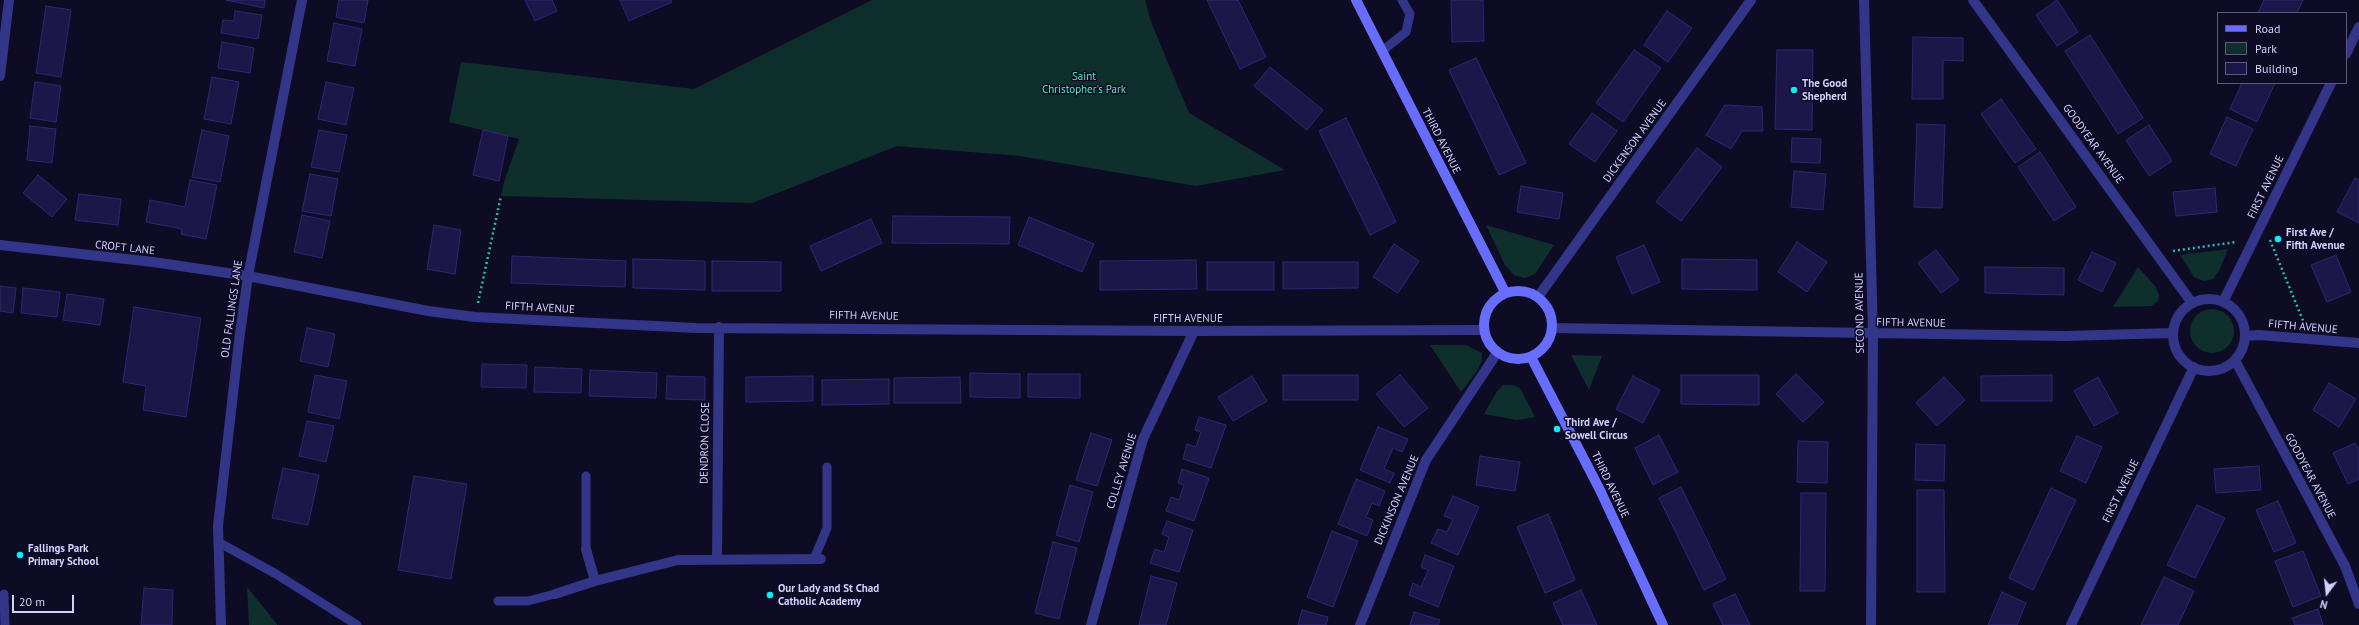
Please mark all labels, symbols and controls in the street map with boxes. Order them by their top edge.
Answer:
legend [2217,12,2347,84]
text: Road [2255,21,2280,36]
text: Park [2255,41,2277,56]
text: Building [2255,61,2298,76]
park label: Saint Christopher's Park [1042,70,1126,96]
place label: The Good Shepherd [1802,77,1847,103]
marker: The Good Shepherd [1789,85,1799,95]
street label: DICKENSON AVENUE [1601,97,1669,185]
street label: GOODYEAR AVENUE [2060,102,2126,186]
street label: THIRD AVENUE [1419,106,1463,176]
street label: FIRST AVENUE [2245,153,2287,221]
place label: First Ave / Fifth Avenue [2286,226,2345,252]
marker: First Ave / Fifth Avenue [2273,234,2283,244]
street label: CROFT LANE [94,238,156,258]
street label: OLD FALLINGS LANE [219,259,245,359]
street label: SECOND AVENUE [1853,272,1867,354]
street label: FIFTH AVENUE [505,300,575,316]
street label: FIFTH AVENUE [829,309,899,323]
street label: FIFTH AVENUE [1153,312,1223,326]
street label: FIFTH AVENUE [1876,316,1946,330]
street label: FIFTH AVENUE [2268,317,2338,337]
street label: DENDRON CLOSE [698,402,712,484]
place label: Third Ave / Sowell Circus [1565,416,1628,442]
marker: Third Ave / Sowell Circus [1552,424,1562,434]
street label: GOODYEAR AVENUE [2282,431,2338,521]
street label: COLLEY AVENUE [1104,432,1140,510]
street label: THIRD AVENUE [1588,450,1632,520]
street label: DICKINSON AVENUE [1372,453,1422,547]
street label: FIRST AVENUE [2100,457,2142,525]
place label: Fallings Park Primary School [28,542,99,568]
marker: Fallings Park Primary School [15,550,25,560]
north arrow [2307,573,2347,613]
place label: Our Lady and St Chad Catholic Academy [778,582,879,608]
scale bar [14,587,76,613]
marker: Our Lady and St Chad Catholic Academy [765,590,775,600]
text: 20 m [19,594,45,609]
text: N [2319,597,2329,612]

